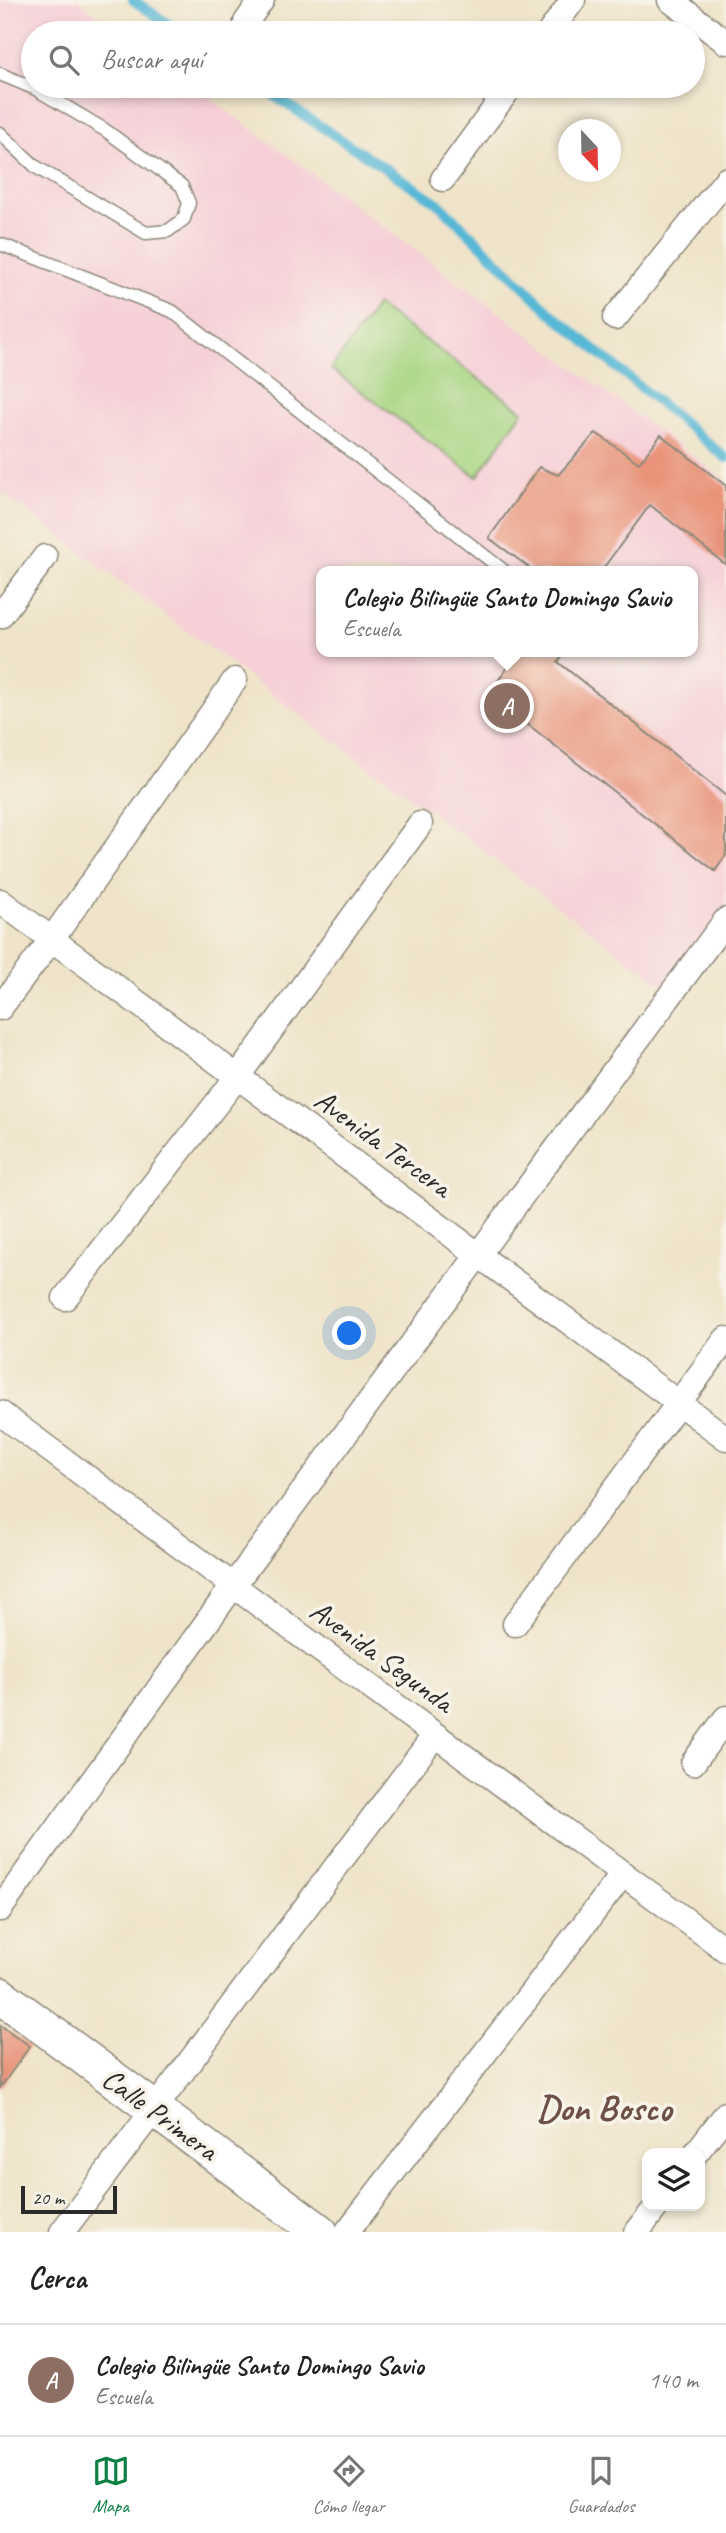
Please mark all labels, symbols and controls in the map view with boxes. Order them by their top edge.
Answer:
search box [21,21,705,98]
icon: search [45,41,83,79]
text: Buscar aquí [101,43,203,76]
north arrow [558,119,621,182]
popup [316,566,698,657]
text: Colegio Bilingüe Santo Domingo Savio [343,581,671,614]
text: Escuela [343,614,400,643]
pin: A [484,680,530,732]
street label: Avenida Tercera [307,1081,461,1207]
your location [332,1316,366,1350]
street label: Avenida Segunda [303,1591,463,1722]
street label: Calle Primera [95,2059,227,2170]
district label: Don Bosco [537,2084,674,2131]
map controls [642,2148,705,2211]
button: layers [642,2148,705,2211]
scale bar [21,2183,117,2215]
text: 20 m [32,2186,64,2210]
text: Cerca [28,2259,86,2297]
text: Colegio Bilingüe Santo Domingo Savio [95,2349,424,2382]
text: A [45,2366,57,2395]
text: 140 m [649,2366,698,2395]
text: Escuela [95,2382,152,2411]
tab: Mapa [92,2452,130,2518]
tab: Cómo llegar [313,2452,385,2518]
tab: Guardados [568,2452,634,2518]

